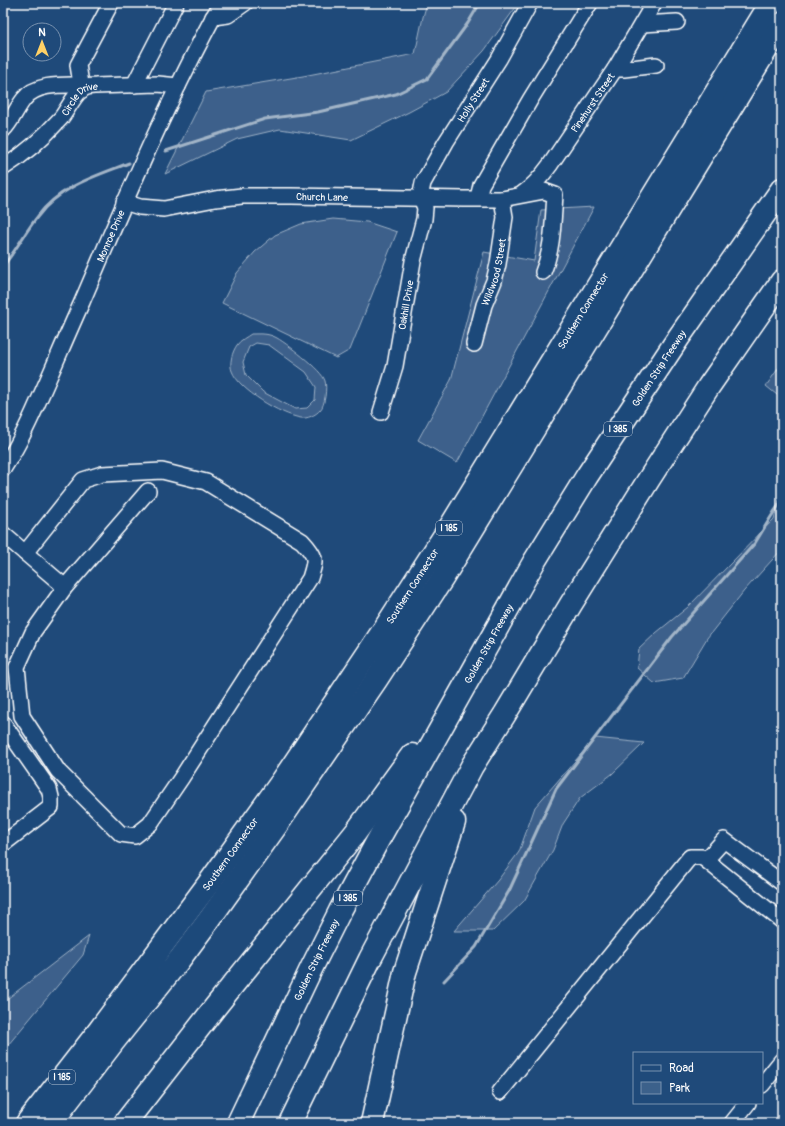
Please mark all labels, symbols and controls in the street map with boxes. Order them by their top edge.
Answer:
north arrow [22,22,62,62]
text: N [38,26,46,39]
street label: Pinehurst Street [569,70,618,135]
street label: Holly Street [455,75,493,125]
street label: Circle Drive [59,81,98,118]
street label: Church Lane [296,191,348,204]
street label: Monroe Drive [95,208,128,264]
street label: Wildwood Street [479,237,509,308]
street label: Southern Connector [556,270,612,351]
street label: Oakhill Drive [396,279,417,331]
street label: Golden Strip Freeway [630,328,689,409]
road number: I 385 [604,422,632,436]
road number: I 185 [436,521,462,535]
street label: Southern Connector [384,546,442,626]
street label: Golden Strip Freeway [462,602,516,686]
street label: Southern Connector [200,815,261,893]
road number: I 385 [334,891,362,905]
street label: Golden Strip Freeway [292,917,342,1003]
legend [633,1052,763,1104]
text: Road [669,1061,694,1076]
road number: I 185 [49,1070,75,1084]
text: Park [669,1081,690,1096]

